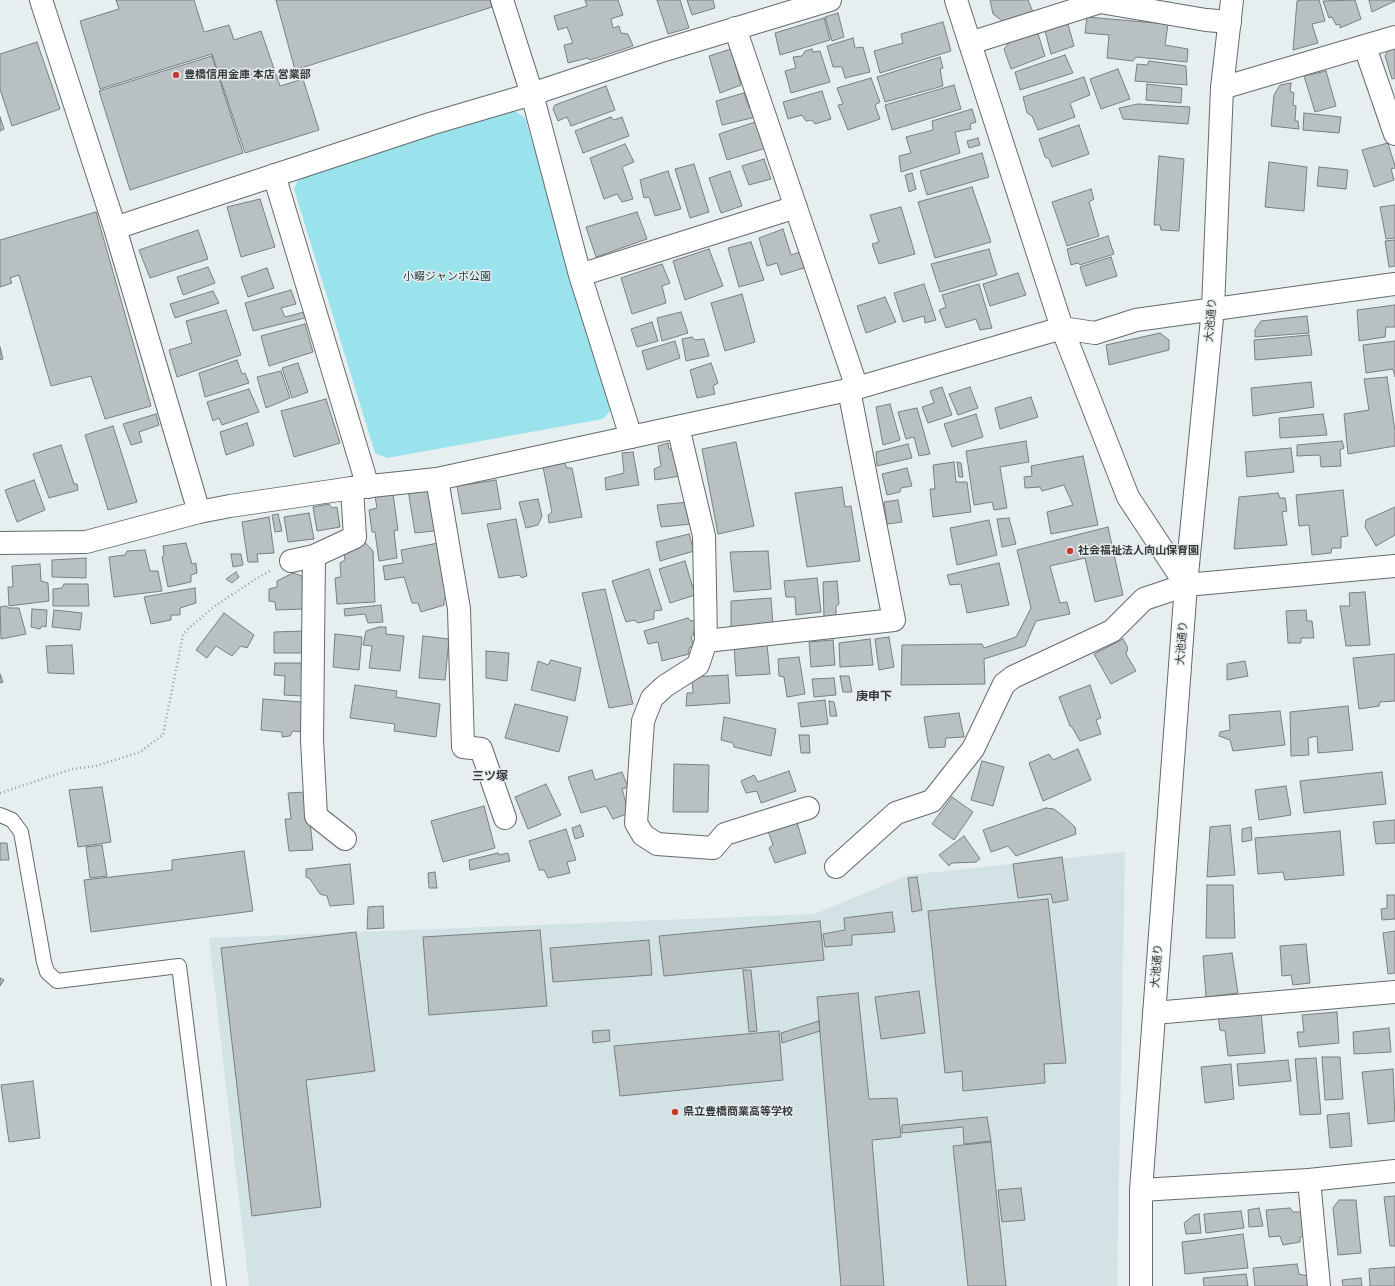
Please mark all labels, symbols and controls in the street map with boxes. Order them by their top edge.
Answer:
place label: 豊橋信用金庫 本店 営業部 [184,68,311,82]
marker: 豊橋信用金庫 本店 営業部 [171,70,181,80]
park label: 小畷ジャンボ公園 [403,270,491,284]
street label: 大池通り [1203,298,1219,342]
place label: 社会福祉法人向山保育園 [1078,544,1199,558]
marker: 社会福祉法人向山保育園 [1065,546,1075,556]
street label: 大池通り [1174,621,1190,665]
district label: 庚申下 [856,690,892,704]
district label: 三ツ塚 [472,770,508,784]
street label: 大池通り [1149,944,1165,988]
place label: 県立豊橋商業高等学校 [683,1105,793,1119]
marker: 県立豊橋商業高等学校 [670,1107,680,1117]

